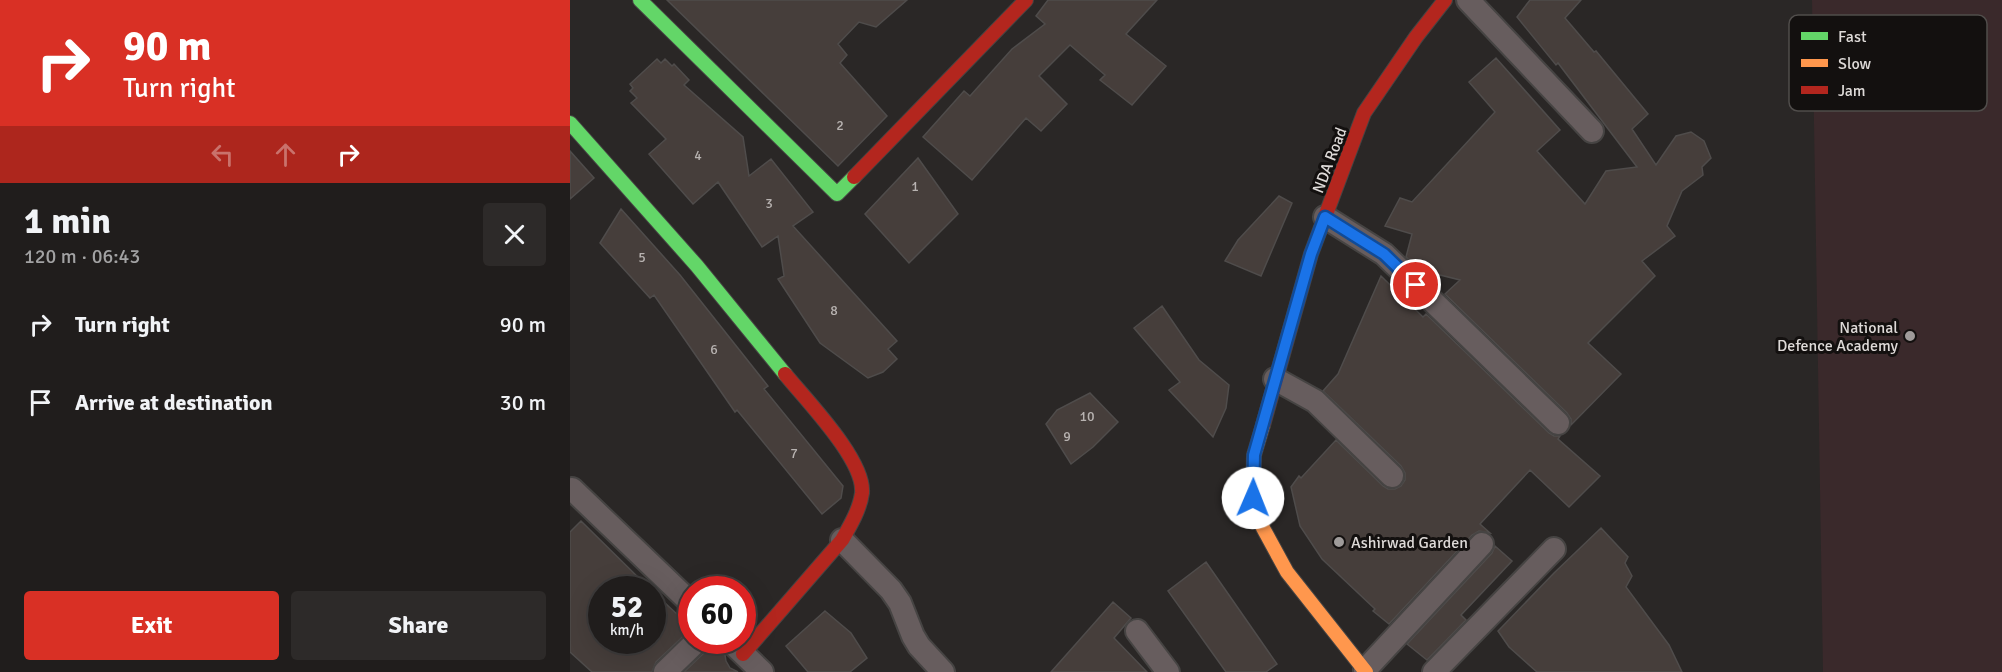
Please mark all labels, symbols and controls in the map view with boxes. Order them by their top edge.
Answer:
legend [1789,15,1987,111]
text: 90 m [123,21,212,72]
icon: right [24,24,102,102]
text: Fast [1838,27,1867,47]
text: Slow [1838,54,1872,74]
text: Turn right [123,72,236,105]
text: Jam [1838,81,1866,101]
house number: 2 [836,117,844,134]
street label: NDA Road [1308,125,1352,196]
icon: left [206,138,239,171]
icon: ahead [269,138,302,171]
icon: right [332,138,365,171]
house number: 4 [694,147,702,164]
house number: 1 [911,178,919,195]
house number: 3 [765,195,773,212]
text: 1 min [24,199,111,244]
button: close [483,203,546,266]
text: 120 m · 06:43 [24,244,140,269]
house number: 5 [638,249,646,266]
pin [1390,259,1441,310]
icon: arrive [1399,268,1432,301]
house number: 8 [830,302,838,319]
icon: right [24,308,57,341]
text: Turn right [75,311,170,338]
text: 90 m [500,311,546,338]
place label: National Defence Academy [1777,318,1899,356]
marker: National Defence Academy [1903,329,1917,343]
house number: 6 [710,341,718,358]
icon: arrive [24,386,57,419]
text: Arrive at destination [75,389,272,416]
text: 30 m [500,389,546,416]
house number: 10 [1079,408,1095,425]
house number: 9 [1063,428,1071,445]
house number: 7 [790,445,798,462]
position arrow [1221,466,1285,530]
place label: Ashirwad Garden [1351,533,1468,553]
marker: Ashirwad Garden [1332,535,1346,549]
speed limit sign: 60 [678,576,756,654]
text: 52 [611,589,643,626]
button: Exit [24,591,279,660]
button: Share [291,591,546,660]
text: km/h [610,621,644,639]

